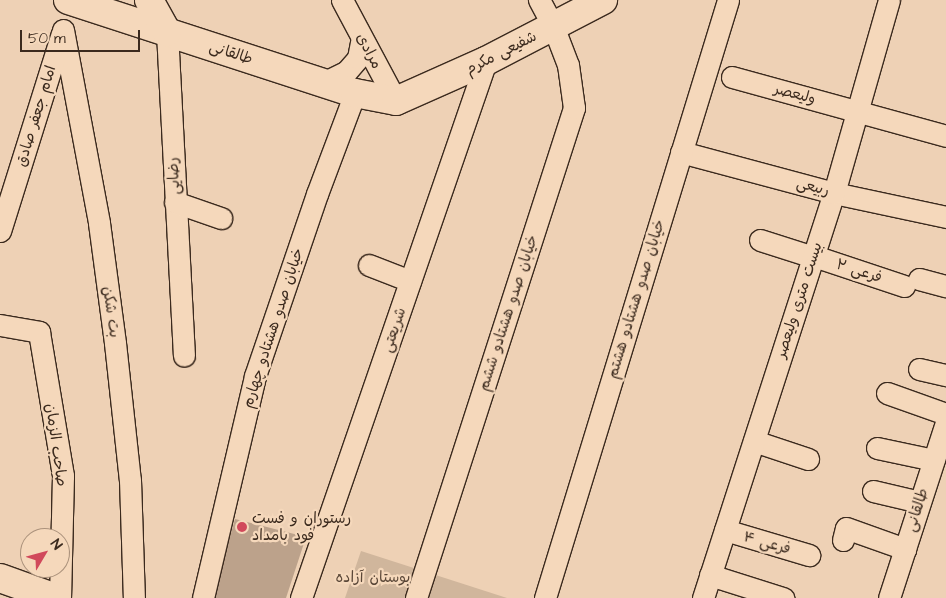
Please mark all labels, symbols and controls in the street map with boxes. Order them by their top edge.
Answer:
scale bar [22,20,142,52]
street label: شفیعی مکرم [462,27,540,79]
text: 50 m [28,28,66,49]
street label: مرادی [352,30,386,72]
street label: طالقانی [207,38,255,68]
street label: امام جعفر صادق [12,63,60,169]
street label: ولیعصر [772,80,818,108]
street label: رضایی [164,157,184,195]
street label: ربیعی [795,174,831,200]
street label: خیابان صدو هشتادو هشتم [603,217,669,381]
street label: خیابان صدو هشتادو ششم [474,233,542,393]
street label: بیست متری ولیعصر [772,240,826,360]
street label: خیابان صدو هشتادو چهارم [239,246,307,410]
street label: فرعی ۲ [834,255,884,287]
street label: بت شکن [98,285,124,339]
street label: شریعتی [378,305,410,355]
street label: صاحب الزمان [41,402,71,488]
street label: طالقانی [902,486,932,534]
place label: رستوران و فست فود بامداد [252,509,351,544]
marker: رستوران و فست فود بامداد [236,521,248,533]
north arrow [20,528,70,578]
street label: فرعی ۴ [741,528,793,558]
text: N [46,535,67,554]
park label: بوستان آزاده [336,569,410,587]

